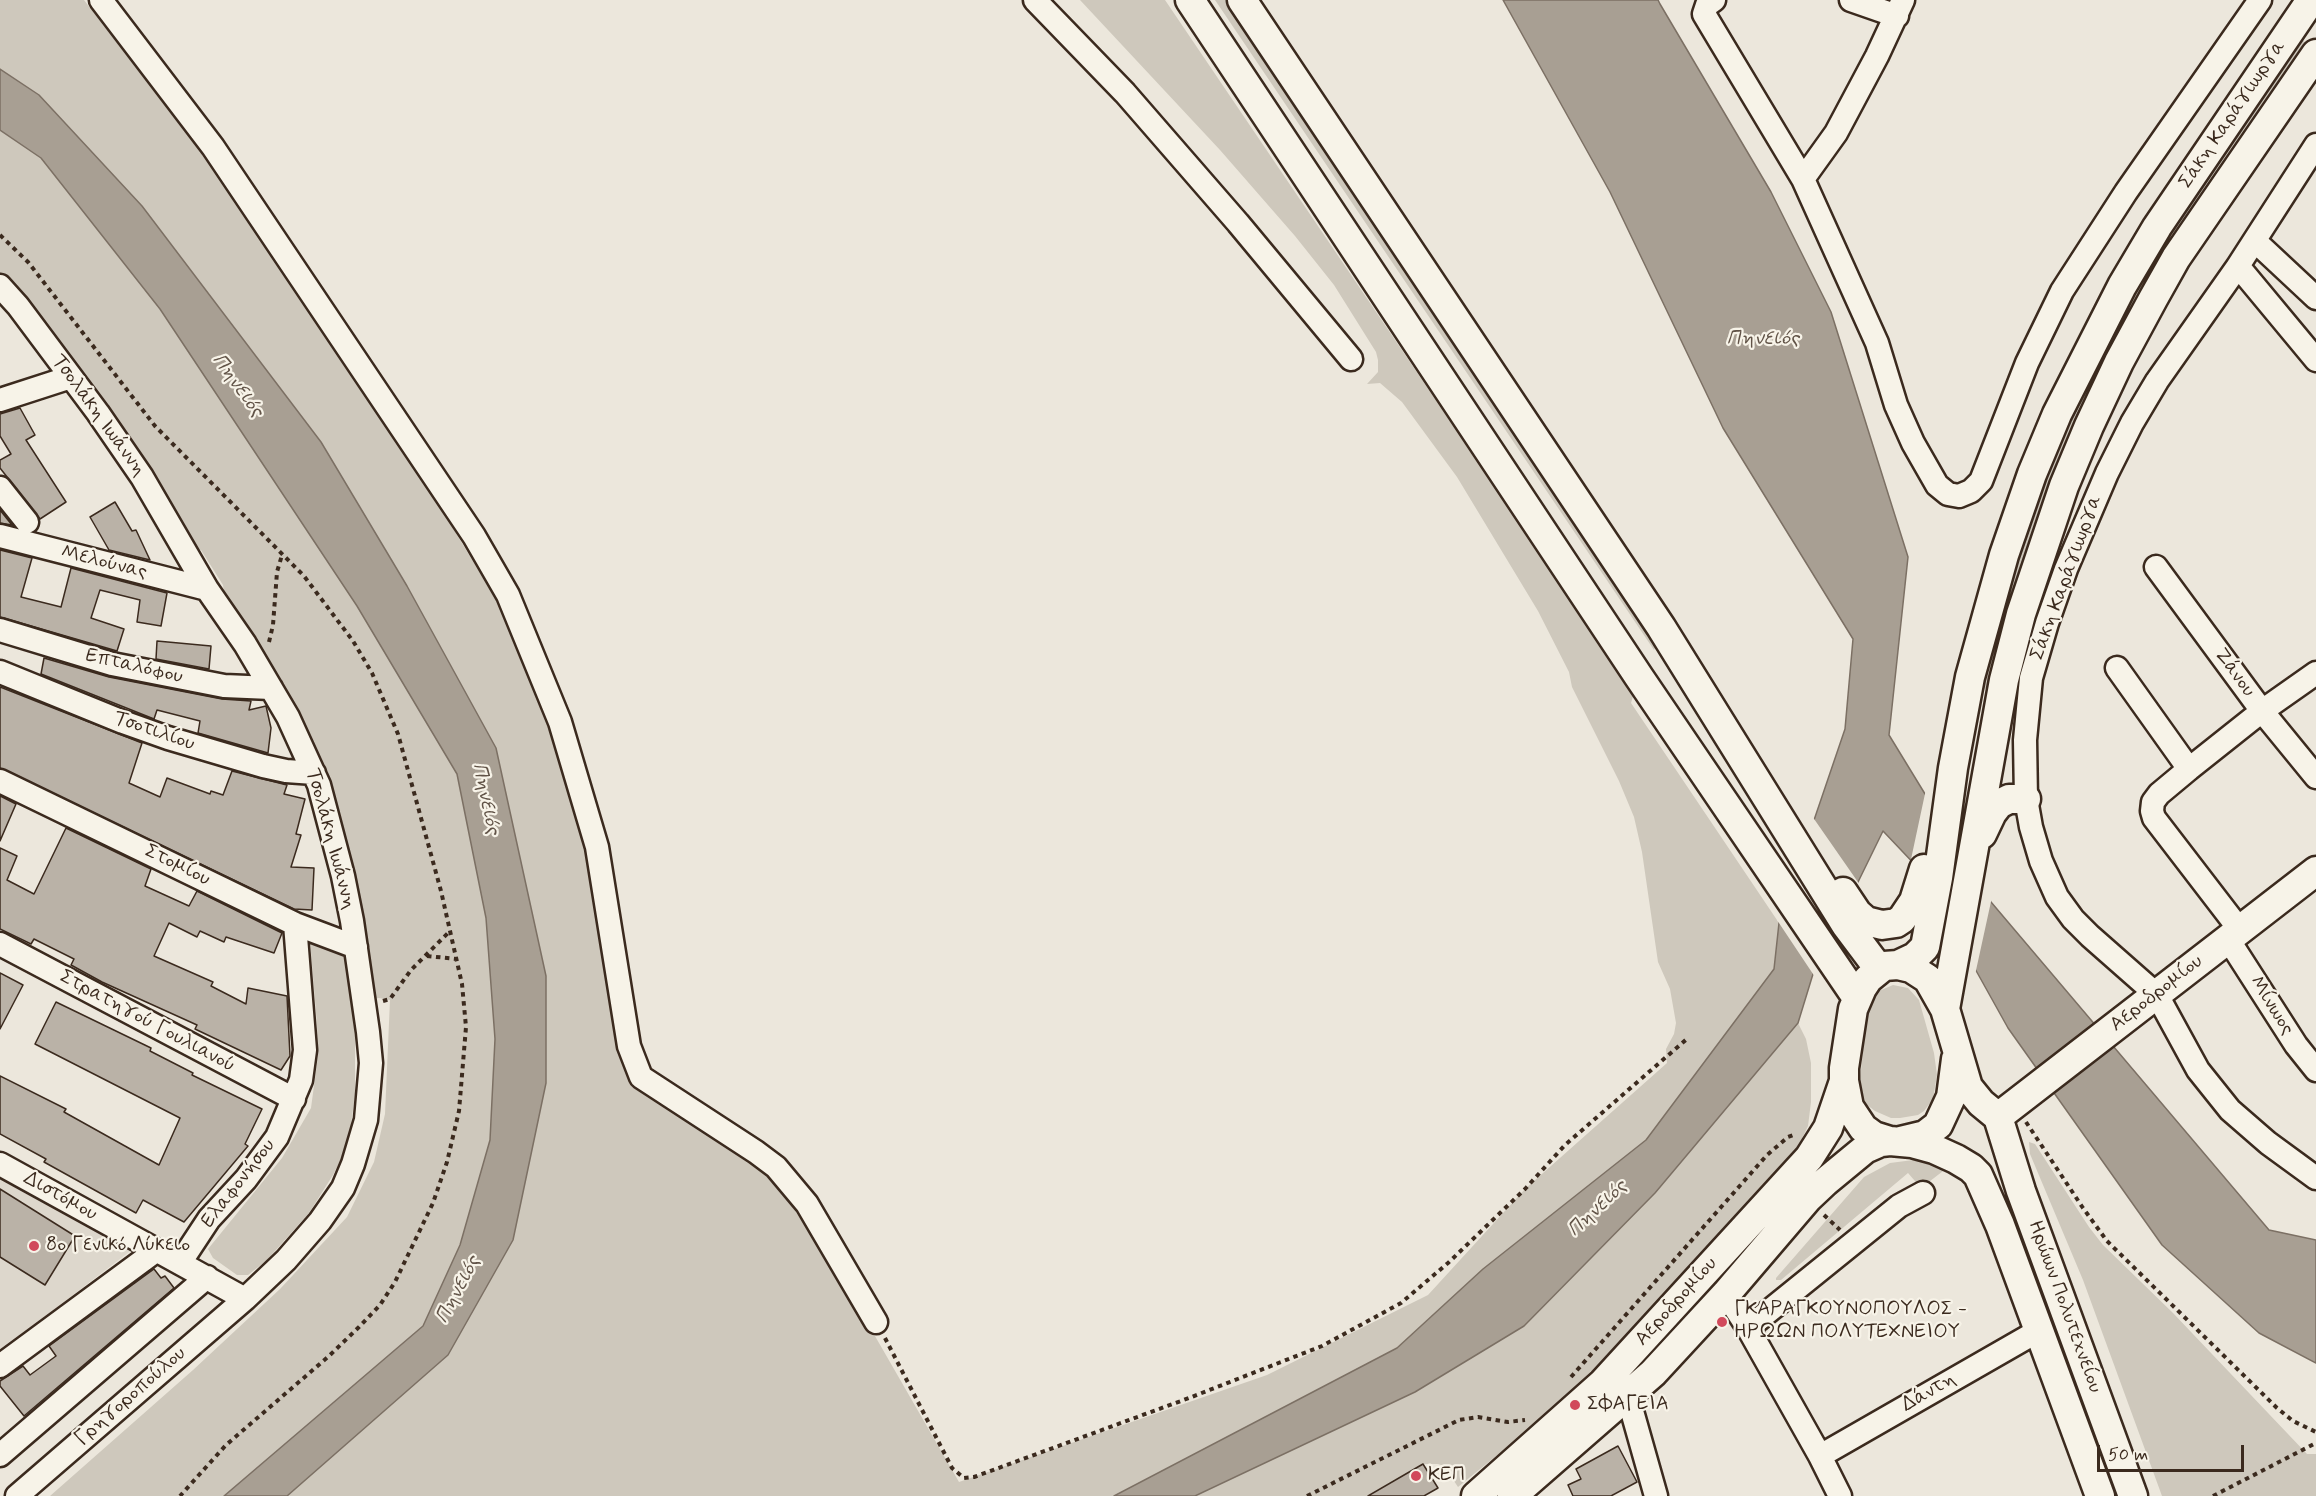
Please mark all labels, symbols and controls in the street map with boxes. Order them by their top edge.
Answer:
street label: Σάκη Καράγιωργα [2174,36,2292,194]
water label: Πηνειός [1727,327,1799,353]
water label: Πηνειός [205,349,269,423]
street label: Τσολάκη Ιωάννη [46,350,150,482]
street label: Σάκη Καράγιωργα [2026,492,2108,664]
street label: Μελούνας [58,541,150,585]
street label: Επταλόφου [83,644,185,690]
street label: Ζάνου [2208,644,2260,702]
street label: Τσοτιλίου [110,707,198,757]
water label: Πηνειός [465,761,505,837]
street label: Τσολάκη Ιωάννη [300,766,360,912]
street label: Στομίου [140,840,214,892]
street label: Αεροδρομίου [2106,950,2208,1038]
street label: Στρατηγού Γουλιανού [55,965,239,1079]
street label: Μίνωος [2243,972,2299,1040]
street label: Ελαφονήσου [197,1135,281,1233]
street label: Διστόμου [19,1167,101,1227]
water label: Πηνειός [1563,1175,1633,1243]
street label: Ηρώων Πολυτεχνείου [2022,1218,2106,1396]
place label: 8ο Γενικό Λύκειο [46,1234,190,1258]
marker: 8ο Γενικό Λύκειο [27,1239,41,1253]
water label: Πηνειός [431,1252,487,1328]
street label: Αεροδρομίου [1631,1253,1723,1351]
place label: ΓΚΑΡΑΓΚΟΥΝΟΠΟΥΛΟΣ - ΗΡΩΩΝ ΠΟΛΥΤΕΧΝΕΙΟΥ [1734,1298,1967,1345]
marker: ΓΚΑΡΑΓΚΟΥΝΟΠΟΥΛΟΣ - ΗΡΩΩΝ ΠΟΛΥΤΕΧΝΕΙΟΥ [1715,1315,1729,1329]
street label: Γρηγοροπούλου [71,1342,191,1452]
street label: Δάντη [1898,1368,1960,1418]
place label: ΣΦΑΓΕΙΑ [1587,1393,1669,1417]
marker: ΣΦΑΓΕΙΑ [1568,1398,1582,1412]
scale bar [2100,1433,2247,1471]
text: 50 m [2108,1443,2148,1467]
place label: ΚΕΠ [1428,1464,1465,1488]
marker: ΚΕΠ [1409,1469,1423,1483]

